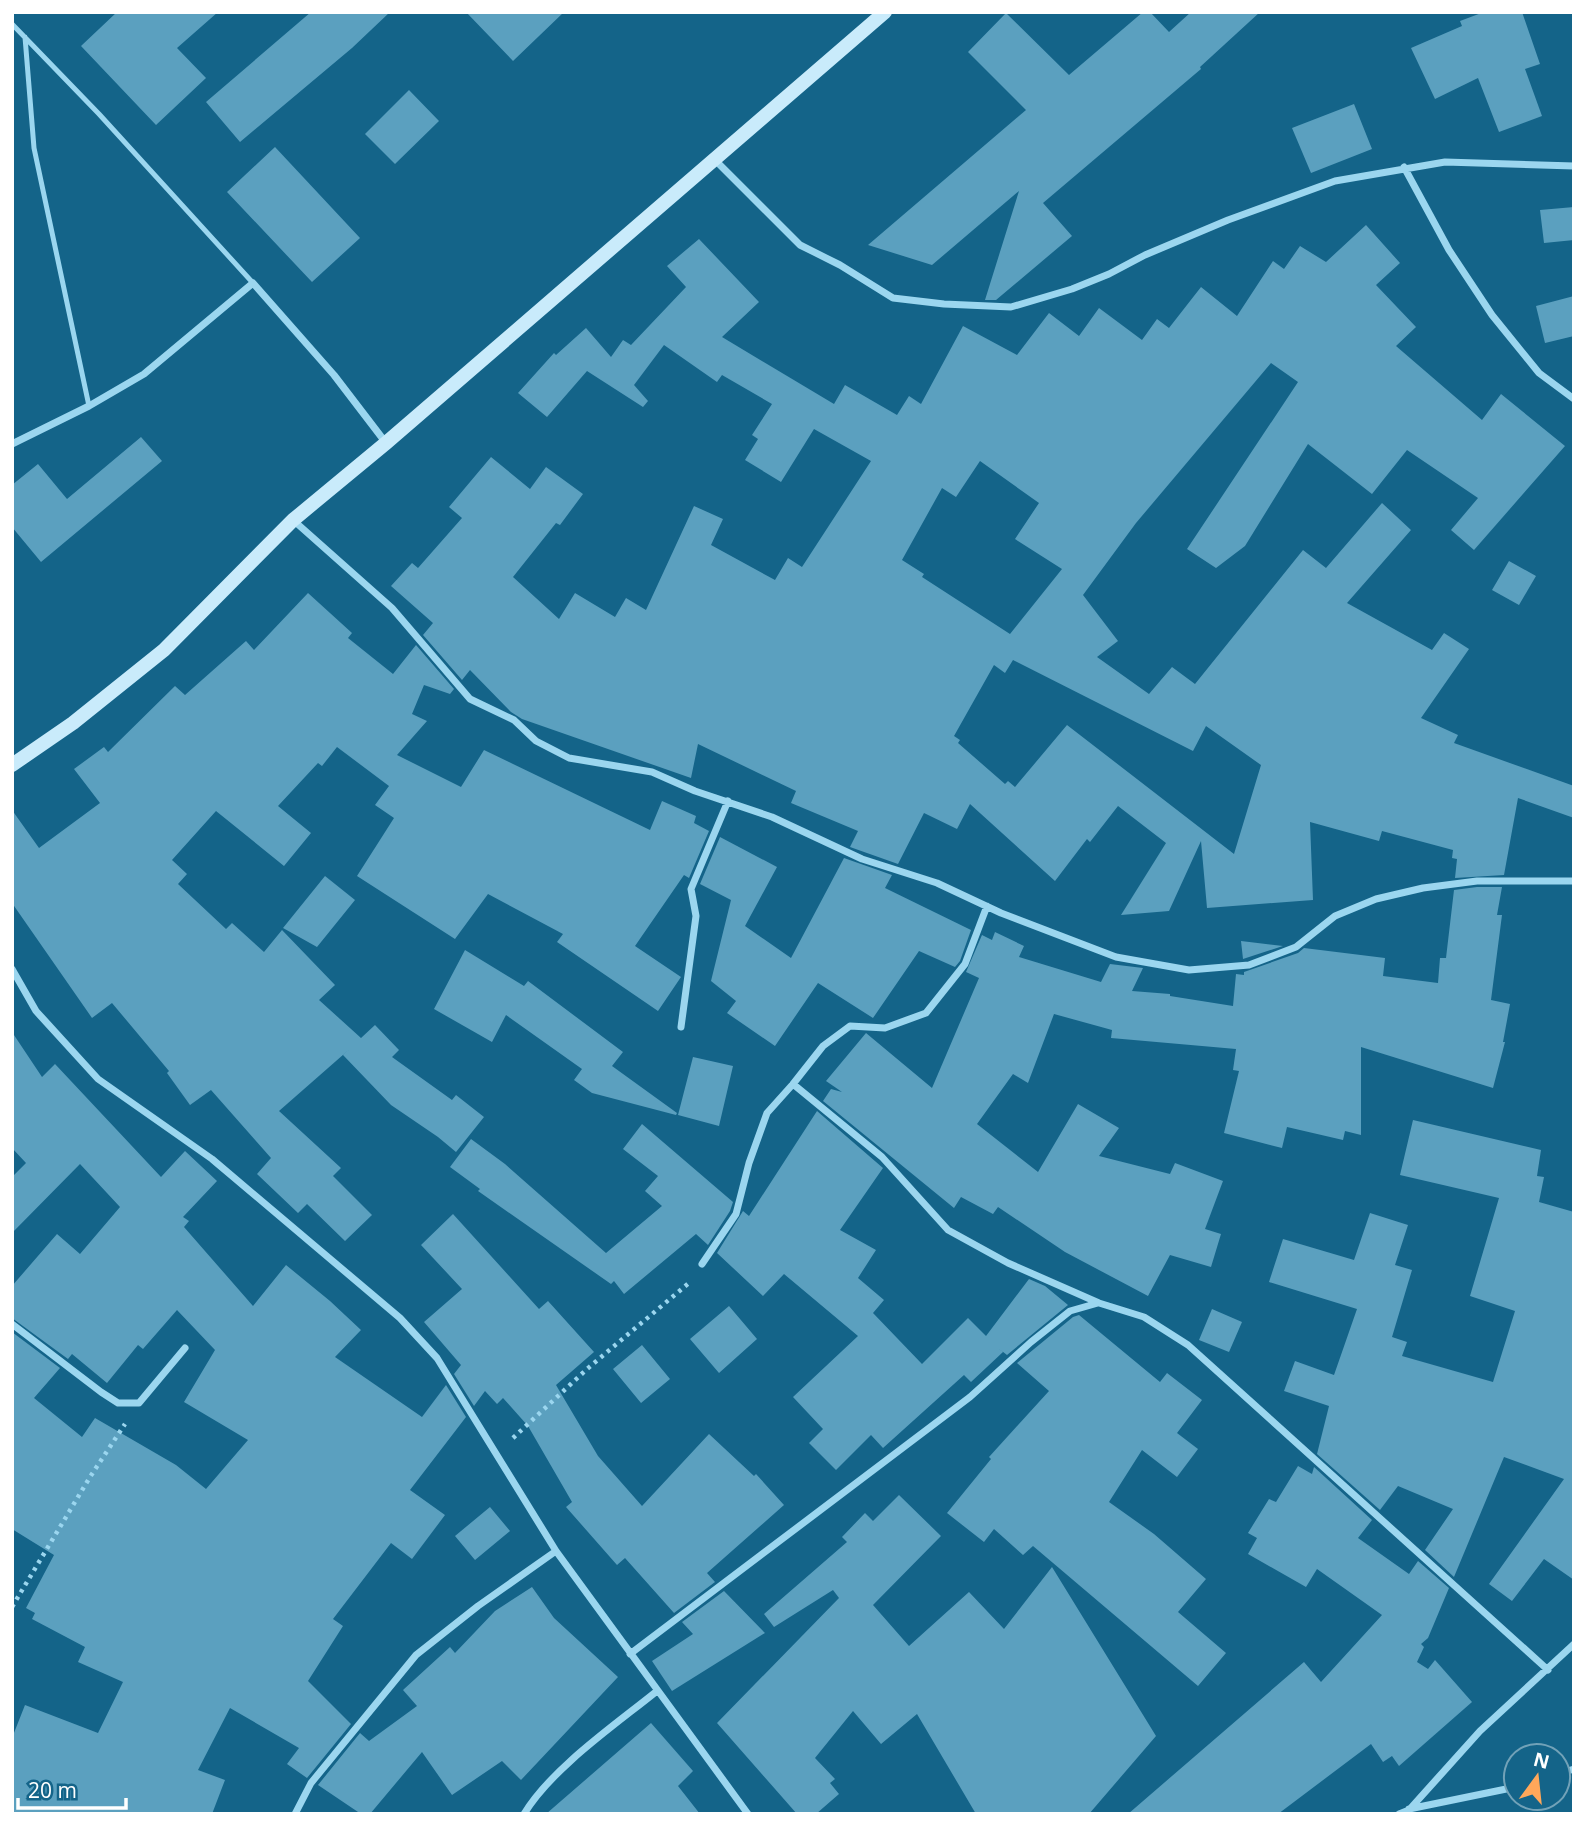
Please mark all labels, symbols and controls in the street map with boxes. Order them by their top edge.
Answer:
north arrow [1502,1742,1572,1812]
text: N [1531,1746,1552,1775]
scale bar [18,1766,126,1810]
text: 20 m [28,1776,77,1804]

